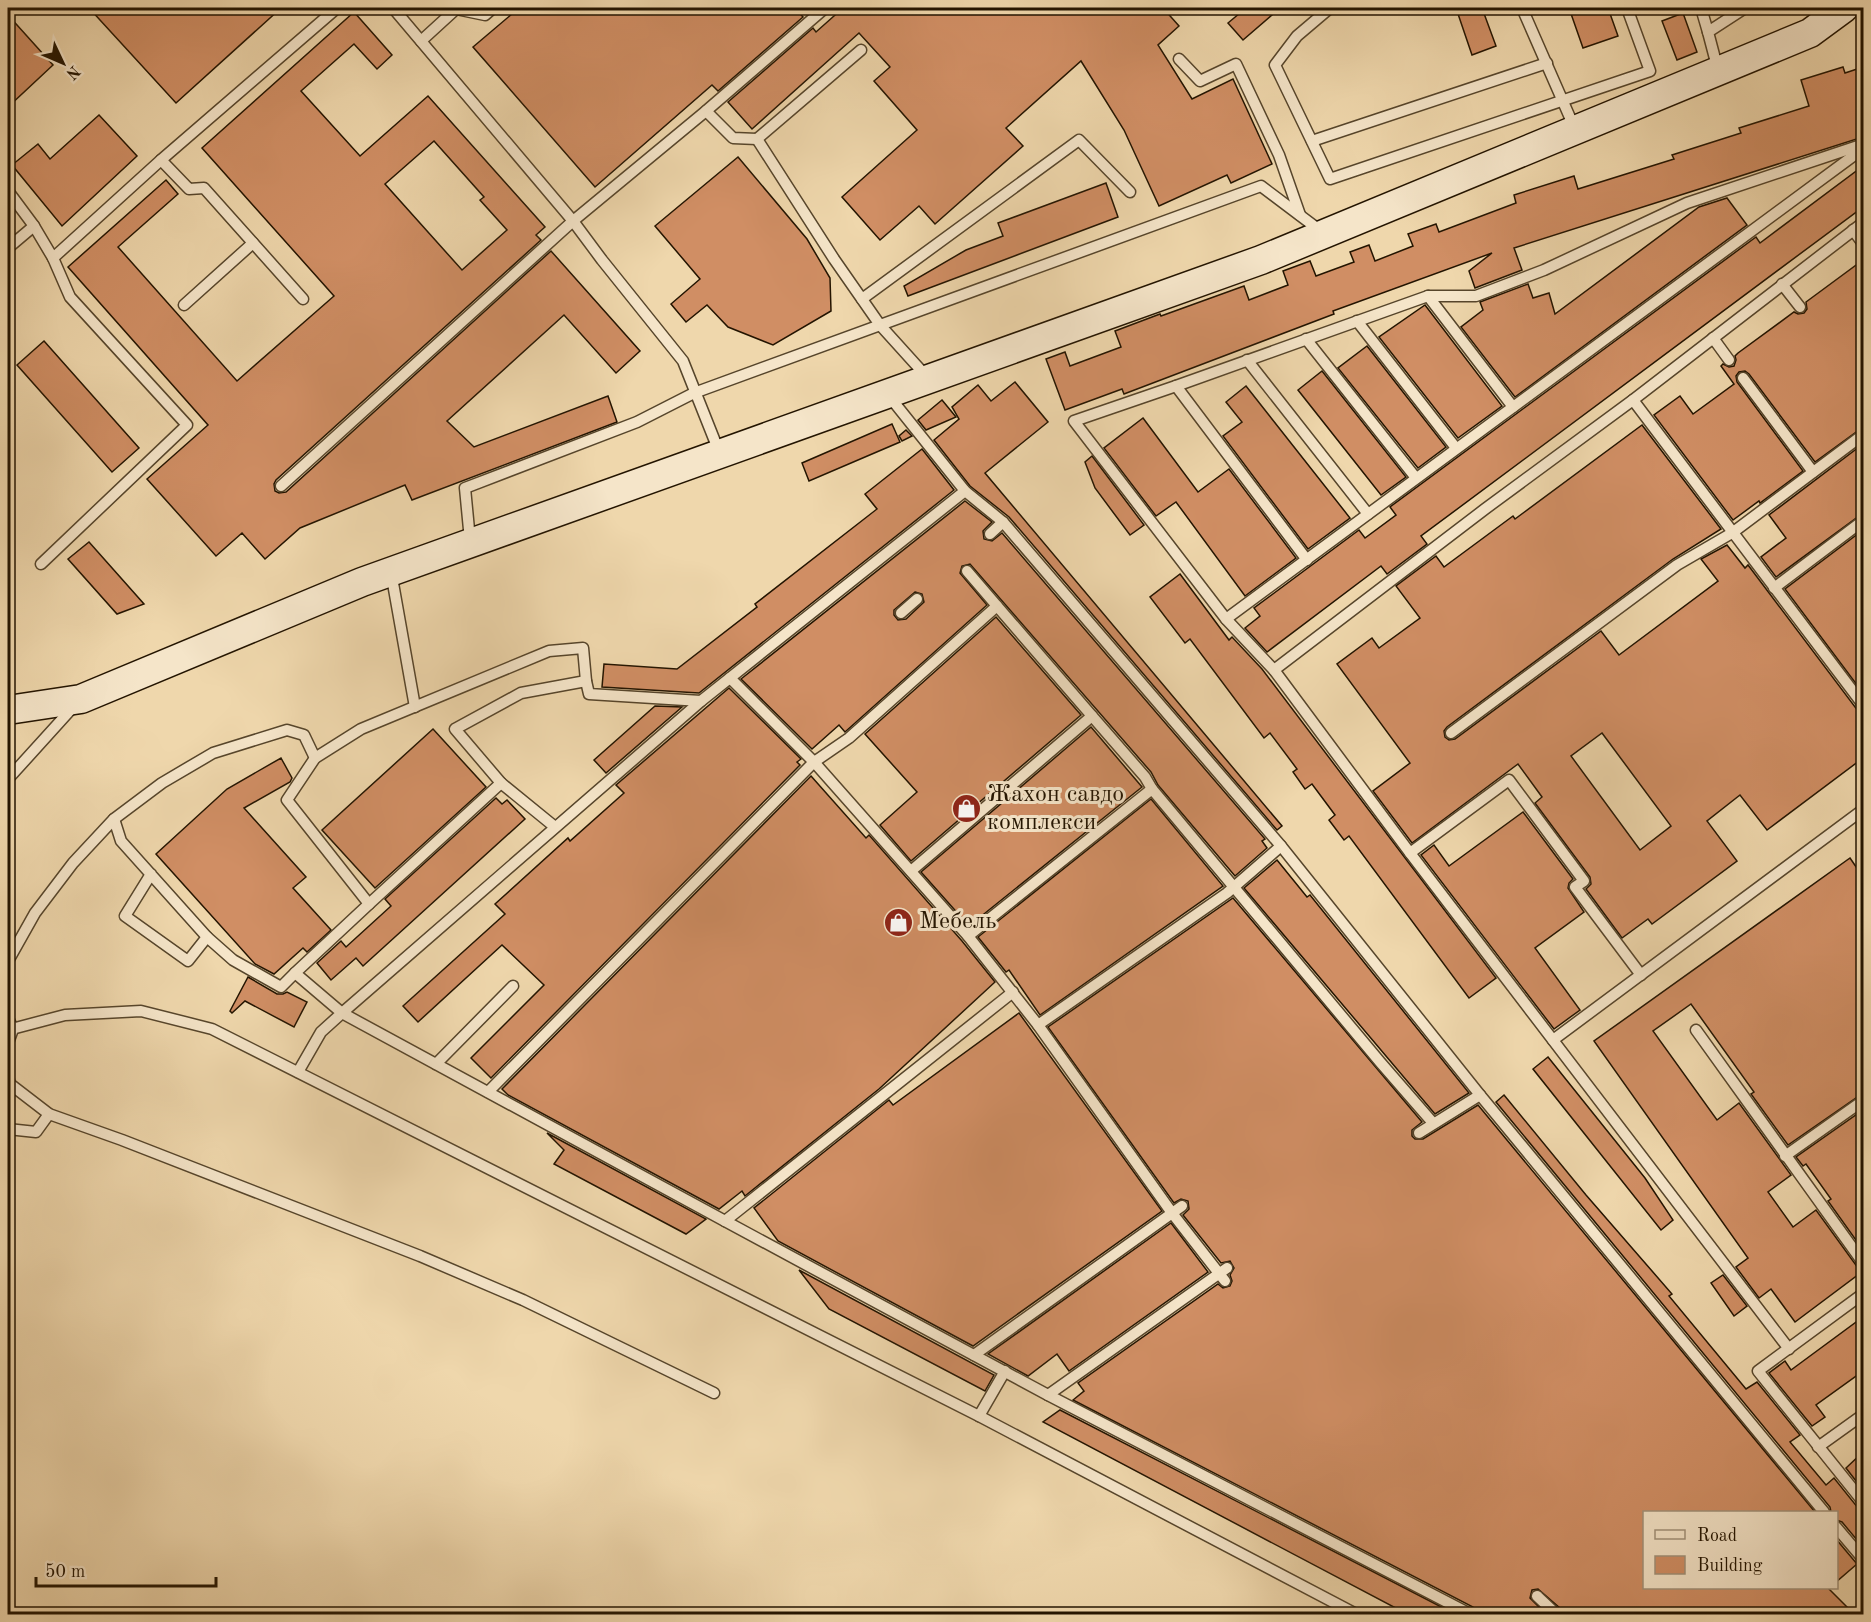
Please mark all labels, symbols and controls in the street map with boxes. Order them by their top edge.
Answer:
north arrow [33,33,93,93]
text: N [62,62,82,83]
place label: Жахон савдо комплекси [987,783,1124,835]
shop icon: Жахон савдо комплекси [950,793,982,825]
shop icon: Мебель [882,906,914,938]
place label: Мебель [919,910,996,934]
legend [1643,1511,1838,1589]
text: Road [1697,1527,1737,1545]
scale bar [36,1550,216,1588]
text: Building [1697,1557,1763,1575]
text: 50 m [45,1563,85,1581]

